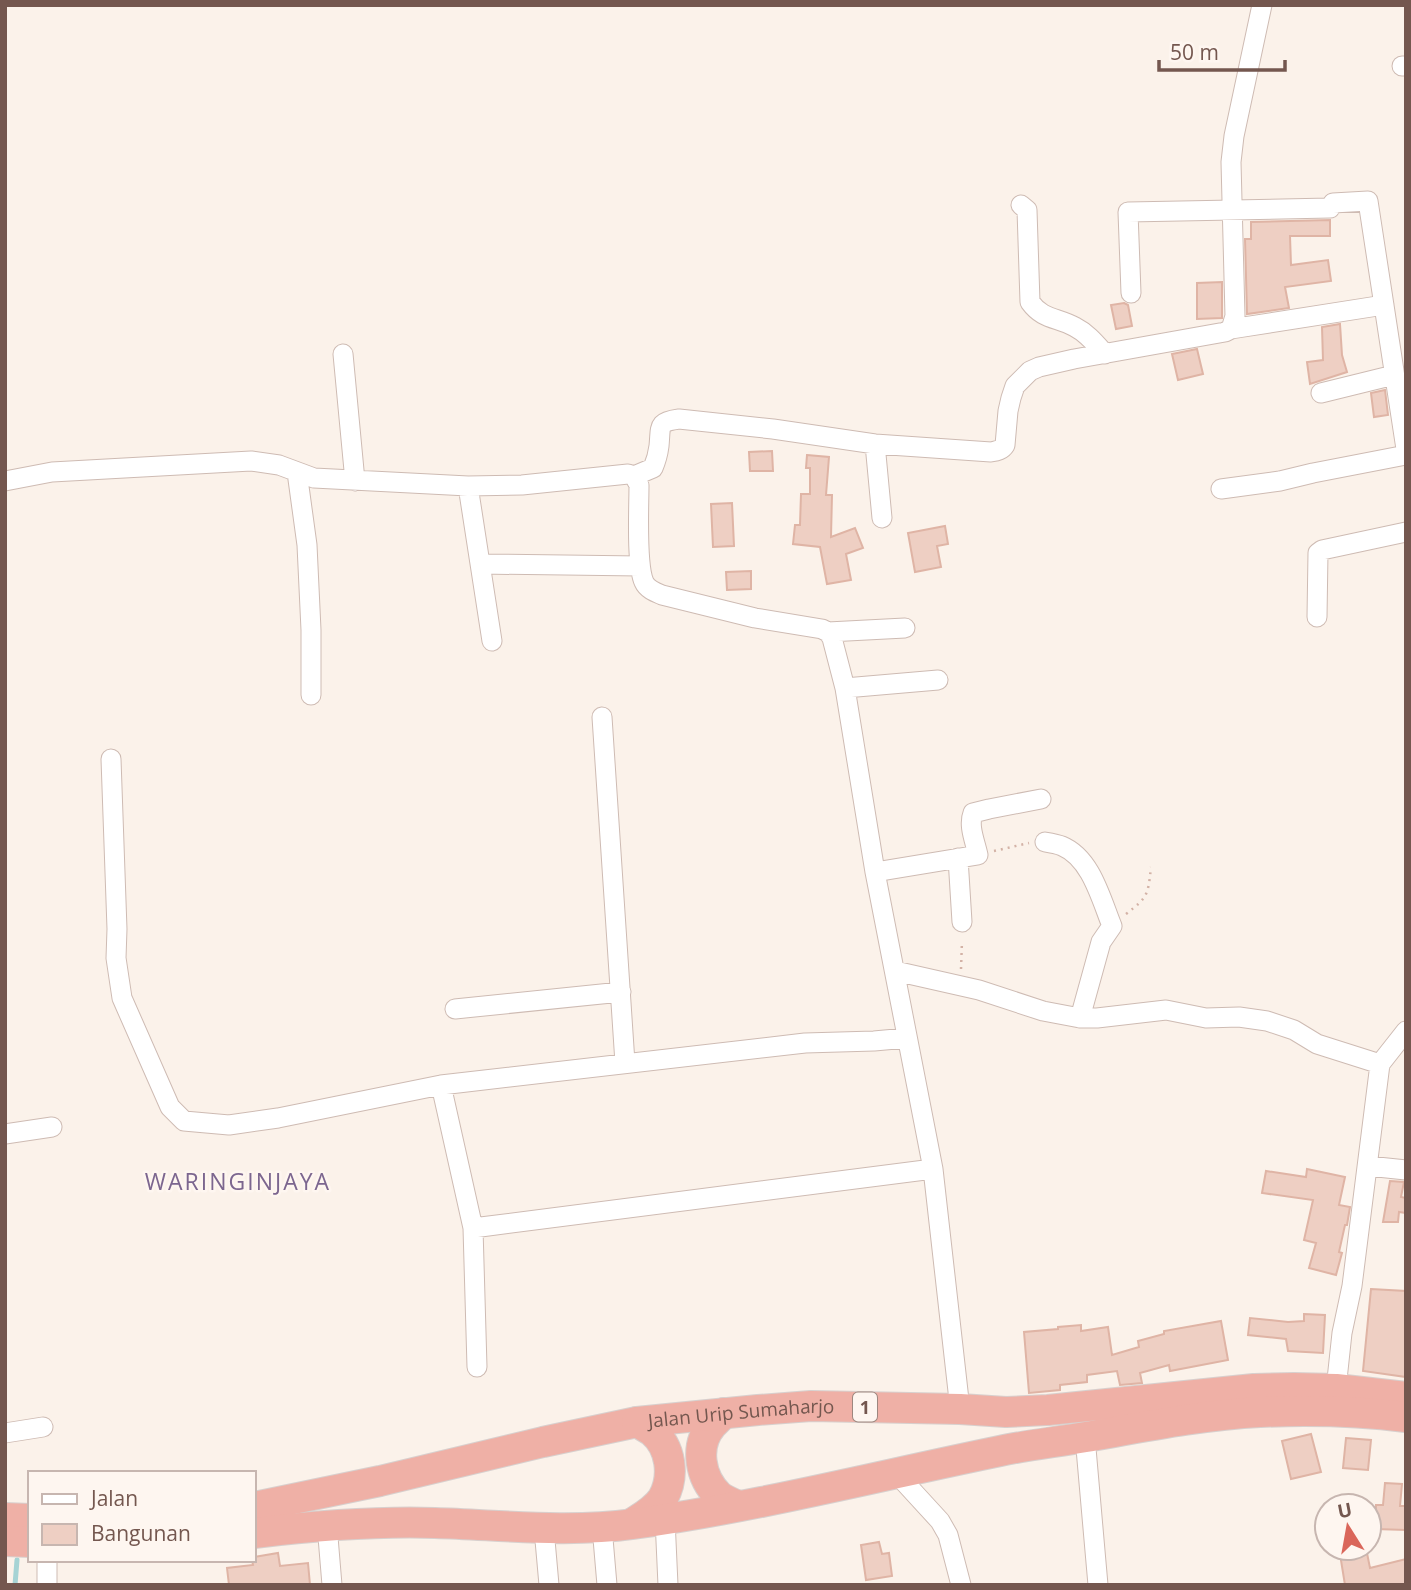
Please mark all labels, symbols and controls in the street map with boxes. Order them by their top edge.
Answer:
scale bar [1159,28,1285,72]
text: 50 m [1170,38,1219,66]
district label: WARINGINJAYA [145,1165,331,1197]
road number: 1 [853,1392,877,1422]
street label: Jalan Urip Sumaharjo [645,1393,835,1434]
legend [28,1471,256,1562]
text: Jalan [89,1484,138,1512]
north arrow [1313,1492,1383,1562]
text: U [1335,1496,1354,1524]
text: Bangunan [91,1519,191,1547]

